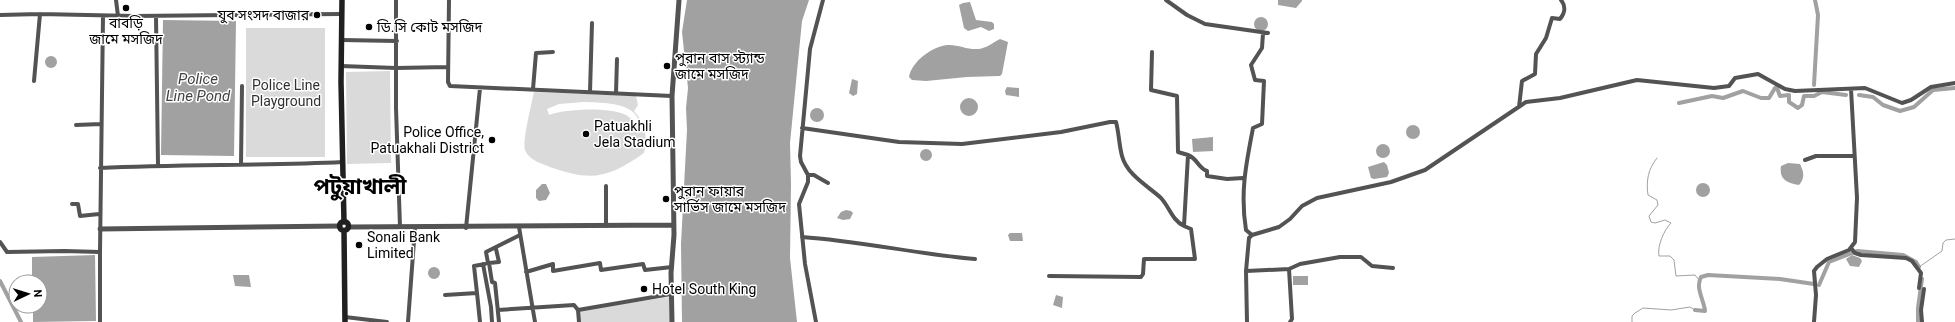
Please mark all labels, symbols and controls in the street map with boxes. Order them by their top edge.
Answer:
marker: বাবড়ি জামে মসজিদ [121,3,131,13]
place label: যুব সংসদ বাজার [216,7,310,24]
marker: যুব সংসদ বাজার [312,10,322,20]
place label: বাবড়ি জামে মসজিদ [88,15,163,47]
place label: ডি.সি কোট মসজিদ [376,19,483,35]
marker: ডি.সি কোট মসজিদ [364,22,374,32]
place label: পুরান বাস স্ট্যান্ড জামে মসজিদ [674,50,765,82]
marker: পুরান বাস স্ট্যান্ড জামে মসজিদ [662,61,672,71]
water label: Police Line Pond [166,70,231,105]
park label: Police Line Playground [251,77,321,109]
place label: Patuakhli Jela Stadium [594,118,675,150]
place label: Police Office, Patuakhali District [371,124,484,156]
marker: Patuakhli Jela Stadium [581,129,591,139]
marker: Police Office, Patuakhali District [487,135,497,145]
district label: পটুয়াখালী [313,174,407,201]
place label: পুরান ফায়ার সার্ভিস জামে মসজিদ [673,183,786,215]
marker: পুরান ফায়ার সার্ভিস জামে মসজিদ [661,194,671,204]
place label: Sonali Bank Limited [367,229,441,261]
marker: Sonali Bank Limited [354,240,364,250]
north arrow [8,274,48,314]
place label: Hotel South King [652,281,756,297]
marker: Hotel South King [639,284,649,294]
text: N [31,289,44,298]

